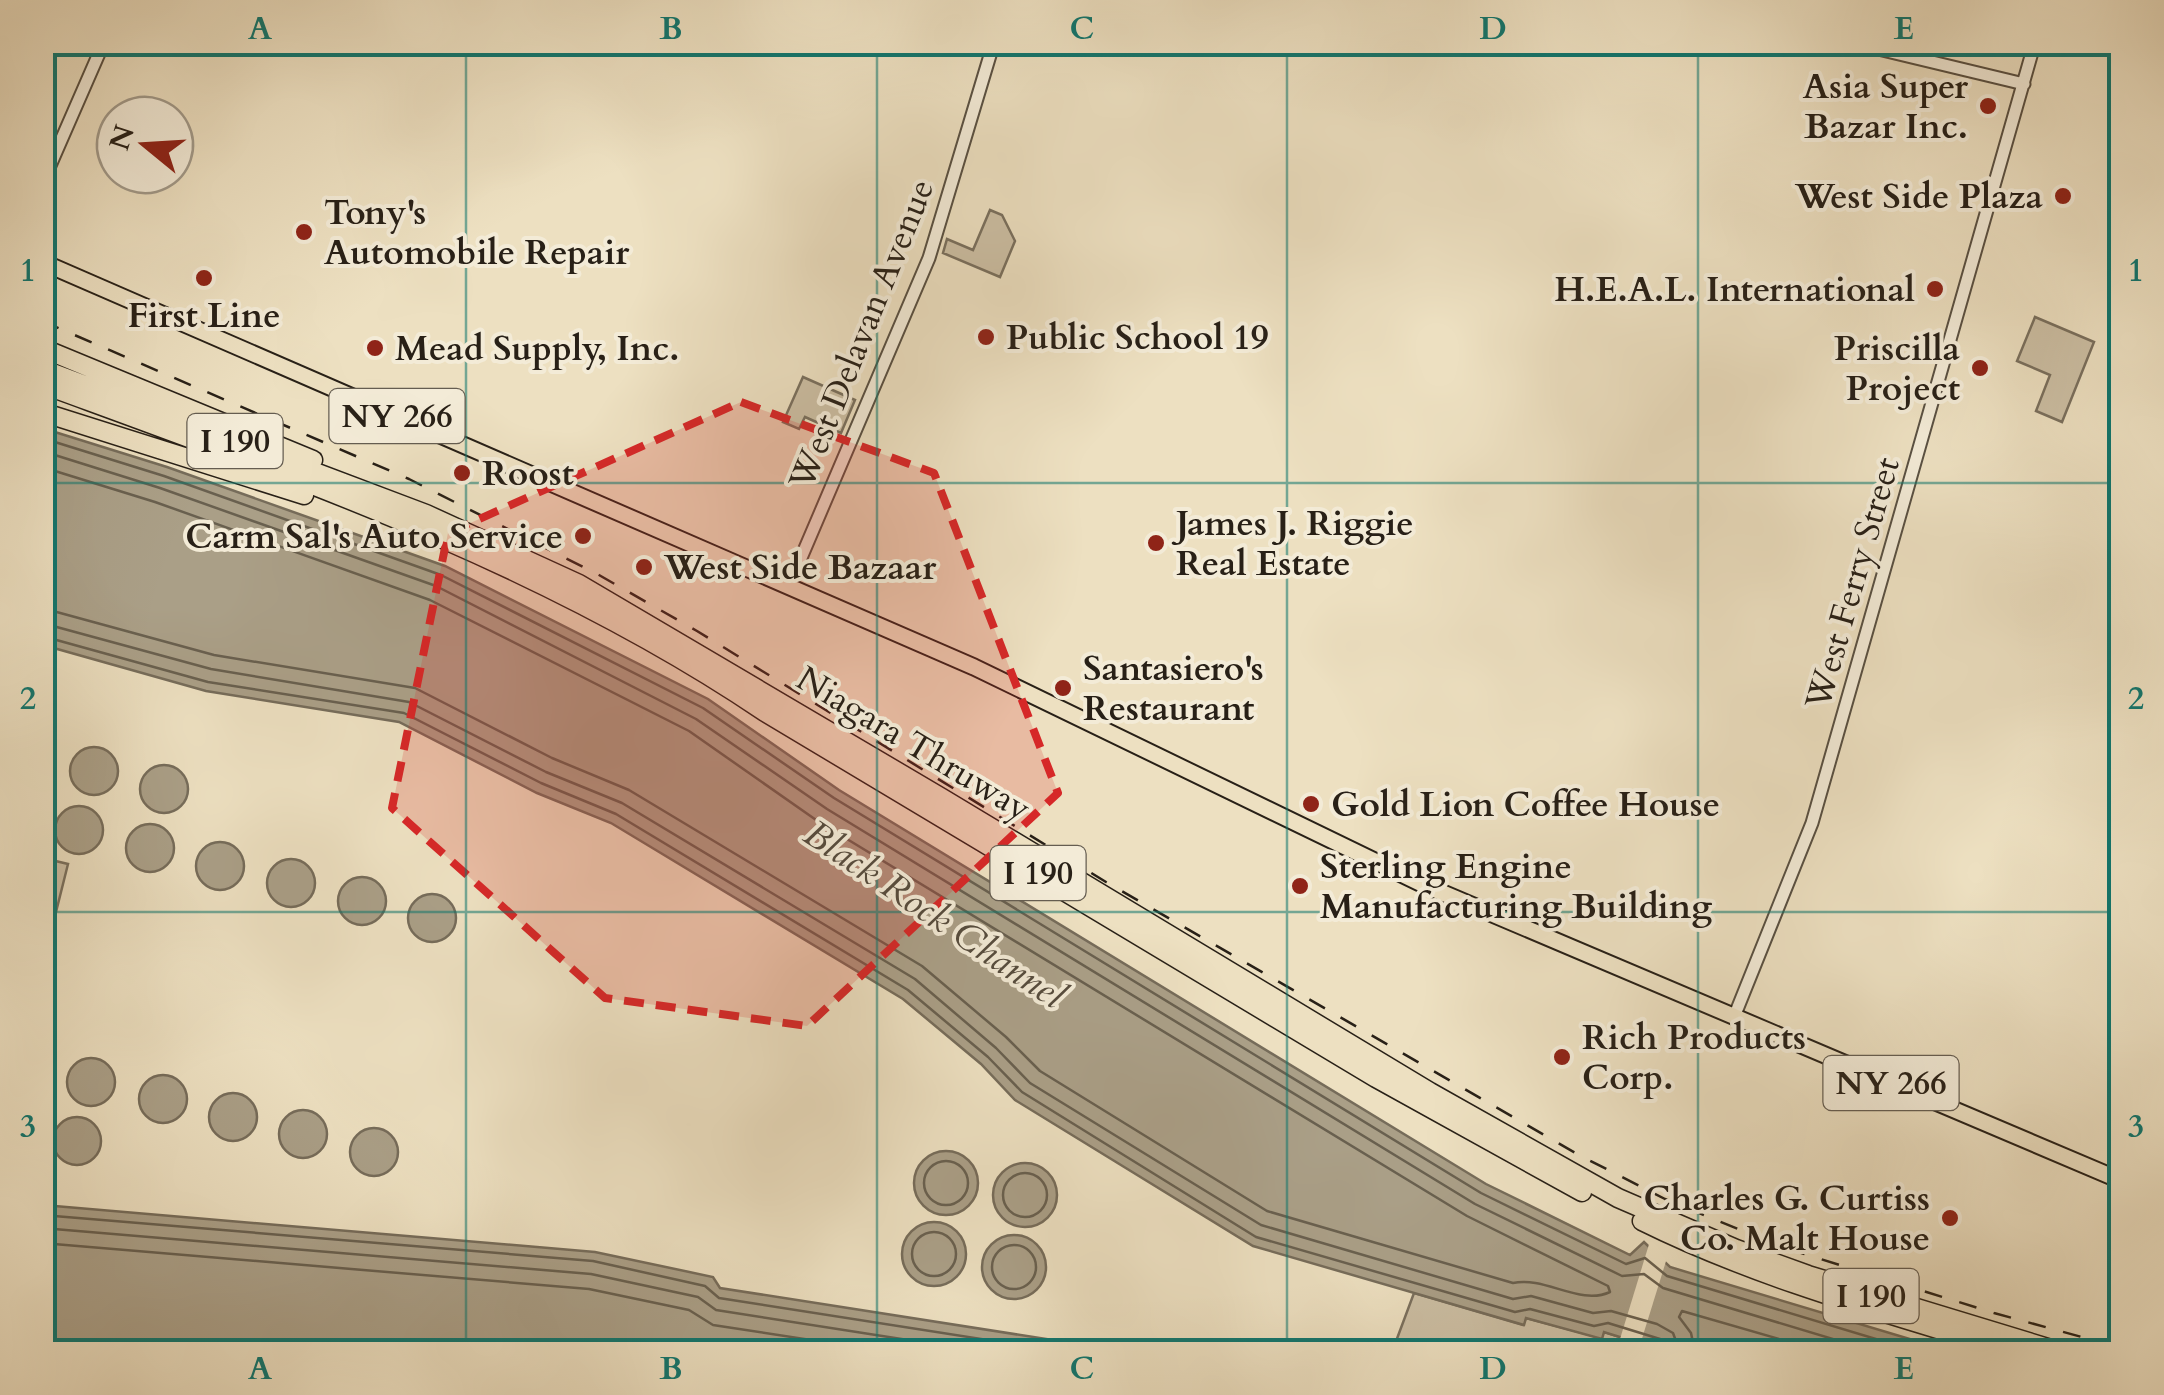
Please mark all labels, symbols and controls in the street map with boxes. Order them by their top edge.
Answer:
text: A [248,7,272,51]
text: B [659,7,683,51]
text: C [1070,7,1094,51]
text: D [1479,7,1507,51]
text: E [1894,7,1914,51]
place label: Asia Super Bazar Inc. [1803,63,1969,151]
north arrow [95,95,195,195]
marker: Asia Super Bazar Inc. [1977,95,1999,117]
text: N [100,120,144,155]
street label: West Delavan Avenue [777,172,946,498]
place label: West Side Plaza [1794,173,2043,221]
marker: West Side Plaza [2052,185,2074,207]
place label: Tony's Automobile Repair [324,189,630,277]
marker: Tony's Automobile Repair [293,221,315,243]
text: 1 [20,249,36,293]
text: 1 [2128,249,2144,293]
place label: H.E.A.L. International [1554,266,1915,314]
marker: First Line [193,267,215,289]
marker: H.E.A.L. International [1924,278,1946,300]
place label: First Line [127,292,281,340]
place label: Public School 19 [1006,314,1269,362]
place label: Mead Supply, Inc. [395,325,679,373]
place label: Priscilla Project [1834,325,1960,413]
marker: Public School 19 [975,326,997,348]
marker: Mead Supply, Inc. [364,337,386,359]
marker: Priscilla Project [1969,357,1991,379]
road number: NY 266 [330,389,464,443]
road number: I 190 [188,414,282,468]
place label: Roost [482,450,574,498]
street label: West Ferry Street [1794,452,1912,716]
marker: Roost [451,462,473,484]
place label: James J. Riggie Real Estate [1171,500,1414,588]
place label: Carm Sal's Auto Service [185,513,563,561]
marker: Carm Sal's Auto Service [572,525,594,547]
marker: James J. Riggie Real Estate [1145,532,1167,554]
place label: West Side Bazaar [663,544,937,592]
marker: West Side Bazaar [633,556,655,578]
place label: Santasiero's Restaurant [1083,645,1264,733]
street label: Niagara Thruway [787,655,1040,833]
text: 2 [20,677,36,721]
marker: Santasiero's Restaurant [1052,677,1074,699]
text: 2 [2128,677,2144,721]
place label: Gold Lion Coffee House [1331,781,1720,829]
marker: Gold Lion Coffee House [1300,793,1322,815]
water label: Black Rock Channel [793,808,1077,1023]
place label: Sterling Engine Manufacturing Building [1320,843,1712,931]
road number: I 190 [990,846,1086,900]
marker: Sterling Engine Manufacturing Building [1289,875,1311,897]
place label: Rich Products Corp. [1582,1014,1806,1102]
marker: Rich Products Corp. [1551,1046,1573,1068]
road number: NY 266 [1824,1056,1958,1110]
text: 3 [20,1105,36,1149]
text: 3 [2128,1105,2144,1149]
place label: Charles G. Curtiss Co. Malt House [1643,1175,1930,1263]
marker: Charles G. Curtiss Co. Malt House [1939,1207,1961,1229]
road number: I 190 [1824,1269,1918,1323]
text: A [248,1347,272,1391]
text: B [659,1347,683,1391]
text: C [1070,1347,1094,1391]
text: D [1479,1347,1507,1391]
text: E [1894,1347,1914,1391]

